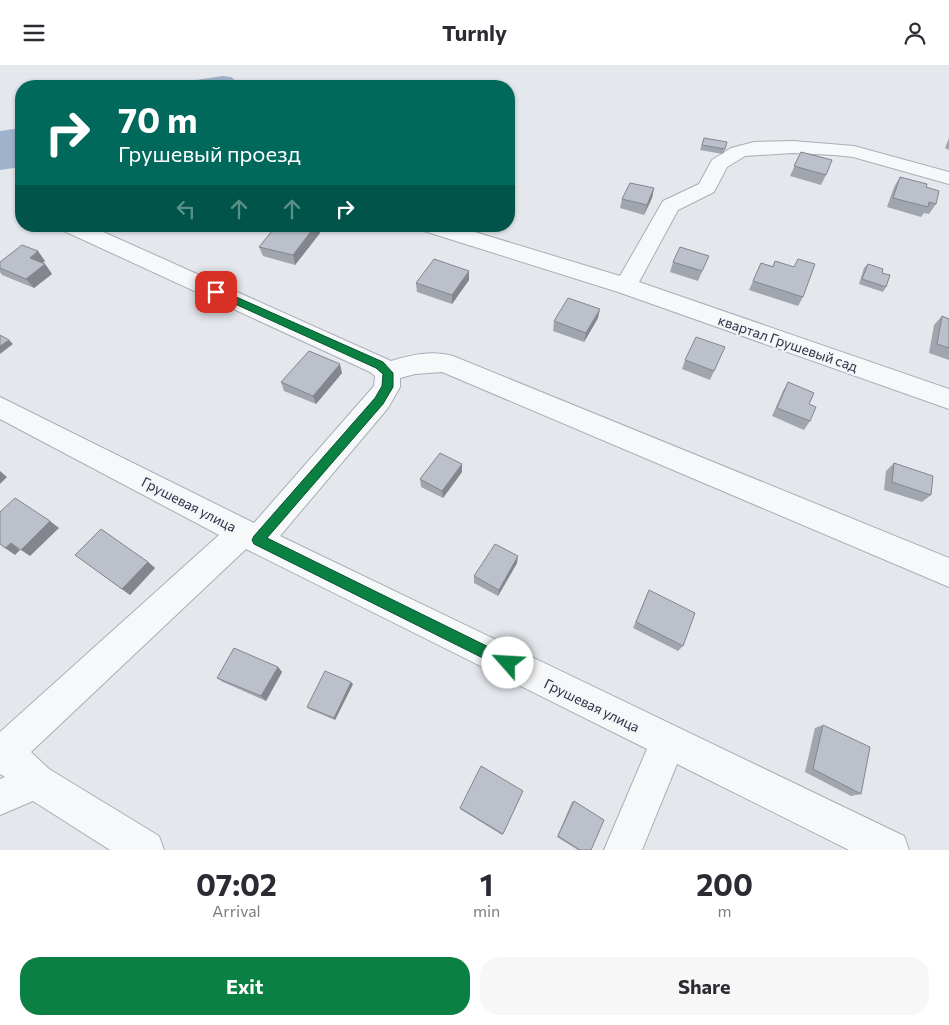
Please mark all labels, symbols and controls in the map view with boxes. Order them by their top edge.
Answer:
icon: menu [20,19,48,47]
text: Turnly [442,19,507,46]
icon: person [901,19,929,47]
text: 70 m [118,97,198,140]
icon: right [35,100,100,165]
text: Грушевый проезд [118,140,301,167]
icon: left [172,195,200,223]
icon: ahead [225,195,253,223]
icon: ahead [278,195,306,223]
icon: right [331,195,359,223]
pin [195,271,237,313]
icon: arrive [202,278,230,306]
street label: квартал Грушевый сад [716,311,860,375]
street label: Грушевая улица [139,473,239,535]
position arrow [481,636,533,688]
street label: Грушевая улица [542,675,642,735]
text: 07:02 [196,865,277,902]
text: 1 [480,865,493,902]
text: 200 [696,865,753,902]
text: Arrival [212,901,261,920]
text: min [473,901,500,920]
text: m [718,901,732,920]
button: Exit [20,957,470,1015]
button: Share [480,957,929,1015]

